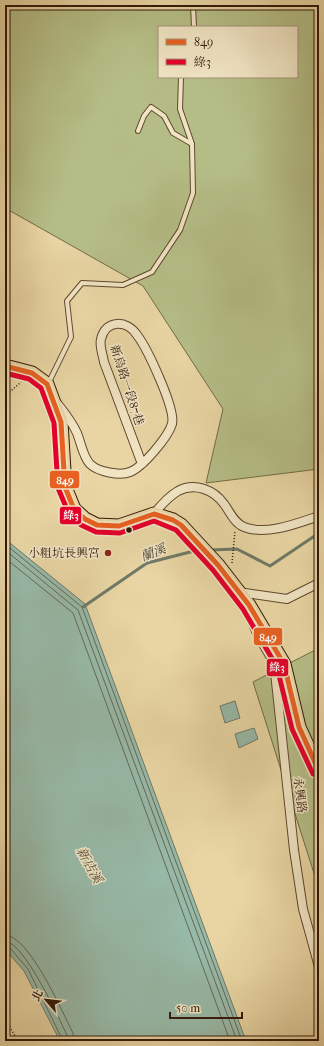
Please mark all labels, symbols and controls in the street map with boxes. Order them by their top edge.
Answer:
legend [158,26,298,78]
text: 849 [194,35,213,49]
text: 綠3 [194,55,211,69]
street label: 新烏路一段87巷 [107,343,147,427]
line badge: 849 [49,470,80,489]
text: 849 [56,474,74,487]
line badge: 綠3 [59,506,82,525]
text: 綠3 [63,509,79,522]
unlabelled marker [124,525,134,535]
water label: 蘭溪 [138,540,170,564]
place label: 小粗坑長興宮 [28,546,100,560]
marker: 小粗坑長興宮 [103,548,113,558]
line badge: 849 [253,627,283,646]
text: 849 [259,631,277,644]
line badge: 綠3 [266,658,289,677]
text: 綠3 [269,661,285,674]
street label: 永興路 [291,776,309,814]
water label: 新店溪 [74,845,107,888]
north arrow [26,980,66,1020]
text: 北 [29,988,46,1003]
scale bar [170,994,242,1020]
text: 50 m [176,1001,200,1015]

